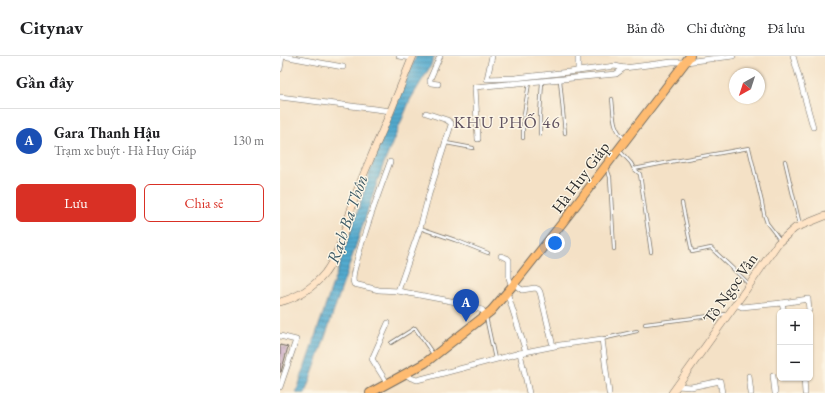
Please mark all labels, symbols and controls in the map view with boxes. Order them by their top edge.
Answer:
text: Citynav [20,15,83,40]
text: Bản đồ [627,19,665,37]
text: Chỉ đường [687,19,745,37]
text: Đã lưu [767,19,805,37]
north arrow [729,68,765,104]
text: Gần đây [16,71,74,93]
district label: KHU PHỐ 46 [453,111,561,133]
text: Gara Thanh Hậu [54,123,160,142]
text: A [24,132,34,149]
text: 130 m [233,132,264,149]
street label: Hà Huy Giáp [547,137,614,217]
text: Trạm xe buýt · Hà Huy Giáp [54,142,196,159]
water label: Rạch Ba Thôn [322,172,372,266]
button: Lưu [16,184,136,222]
button: Chia sẻ [144,184,264,222]
your location [545,233,565,253]
street label: Tô Ngọc Vân [698,248,763,328]
pin: A [453,289,479,322]
map controls [777,309,813,381]
button: + [777,309,813,345]
button: − [777,345,813,381]

